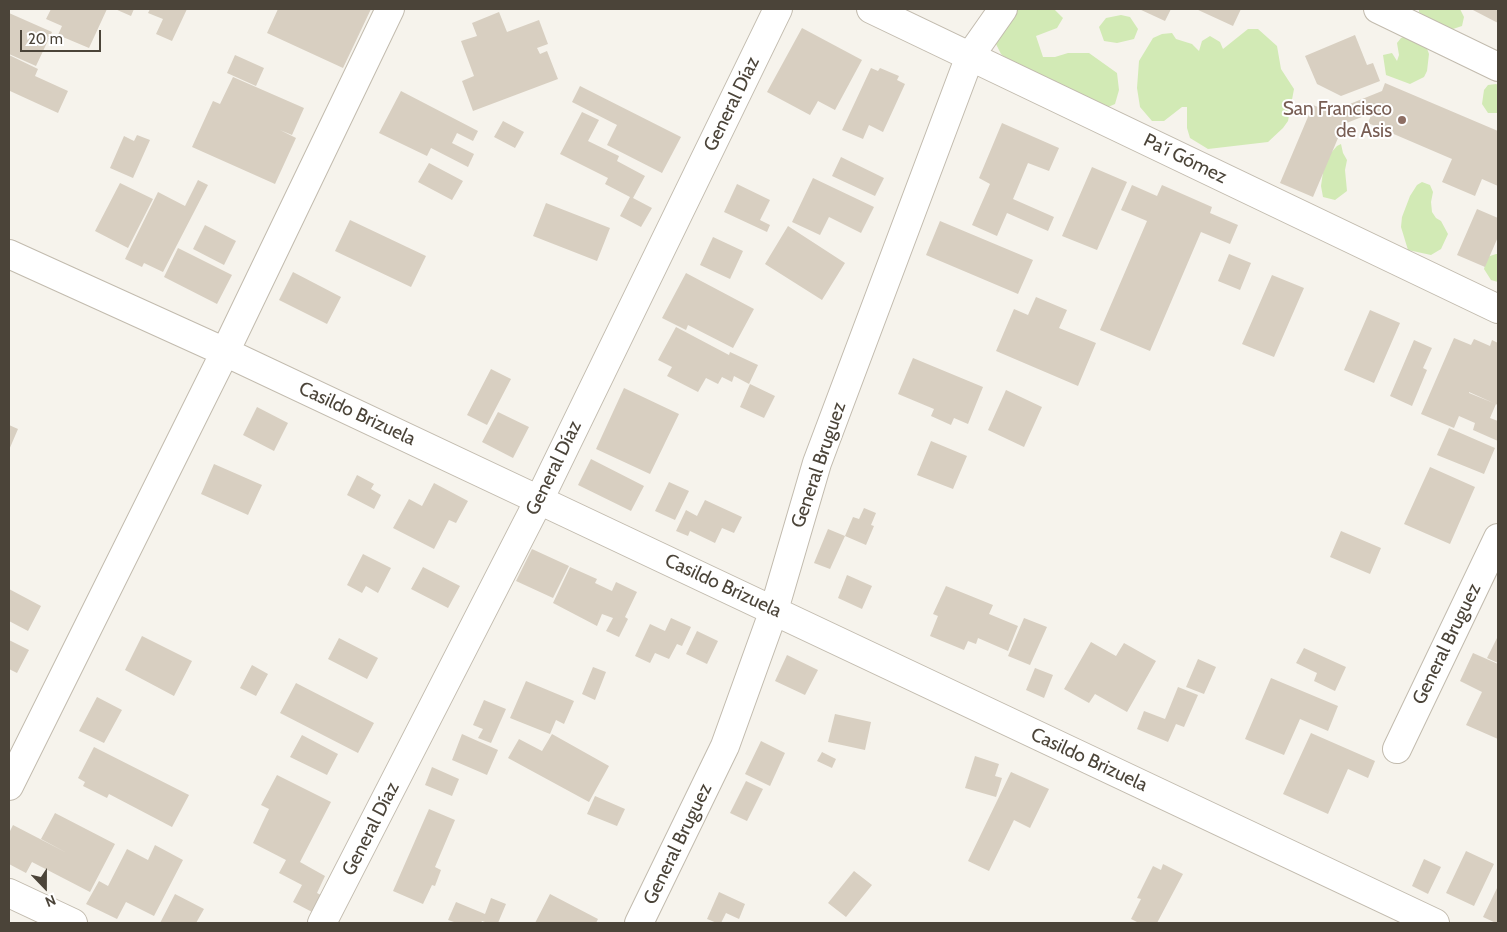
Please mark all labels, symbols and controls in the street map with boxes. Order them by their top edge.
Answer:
scale bar [22,20,104,52]
text: 20 m [28,30,63,48]
street label: General Díaz [699,53,765,155]
place label: San Francisco de Asis [1283,98,1392,142]
marker: San Francisco de Asis [1396,114,1408,126]
street label: Pa'í Gómez [1140,129,1230,189]
street label: Casildo Brizuela [295,377,419,451]
street label: General Bruguez [787,399,851,531]
street label: General Díaz [521,417,587,519]
street label: Casildo Brizuela [661,549,785,623]
street label: General Bruguez [1408,580,1486,708]
street label: Casildo Brizuela [1027,723,1151,797]
street label: General Díaz [338,778,404,880]
street label: General Bruguez [639,780,717,908]
north arrow [20,862,70,912]
text: N [43,891,59,911]

